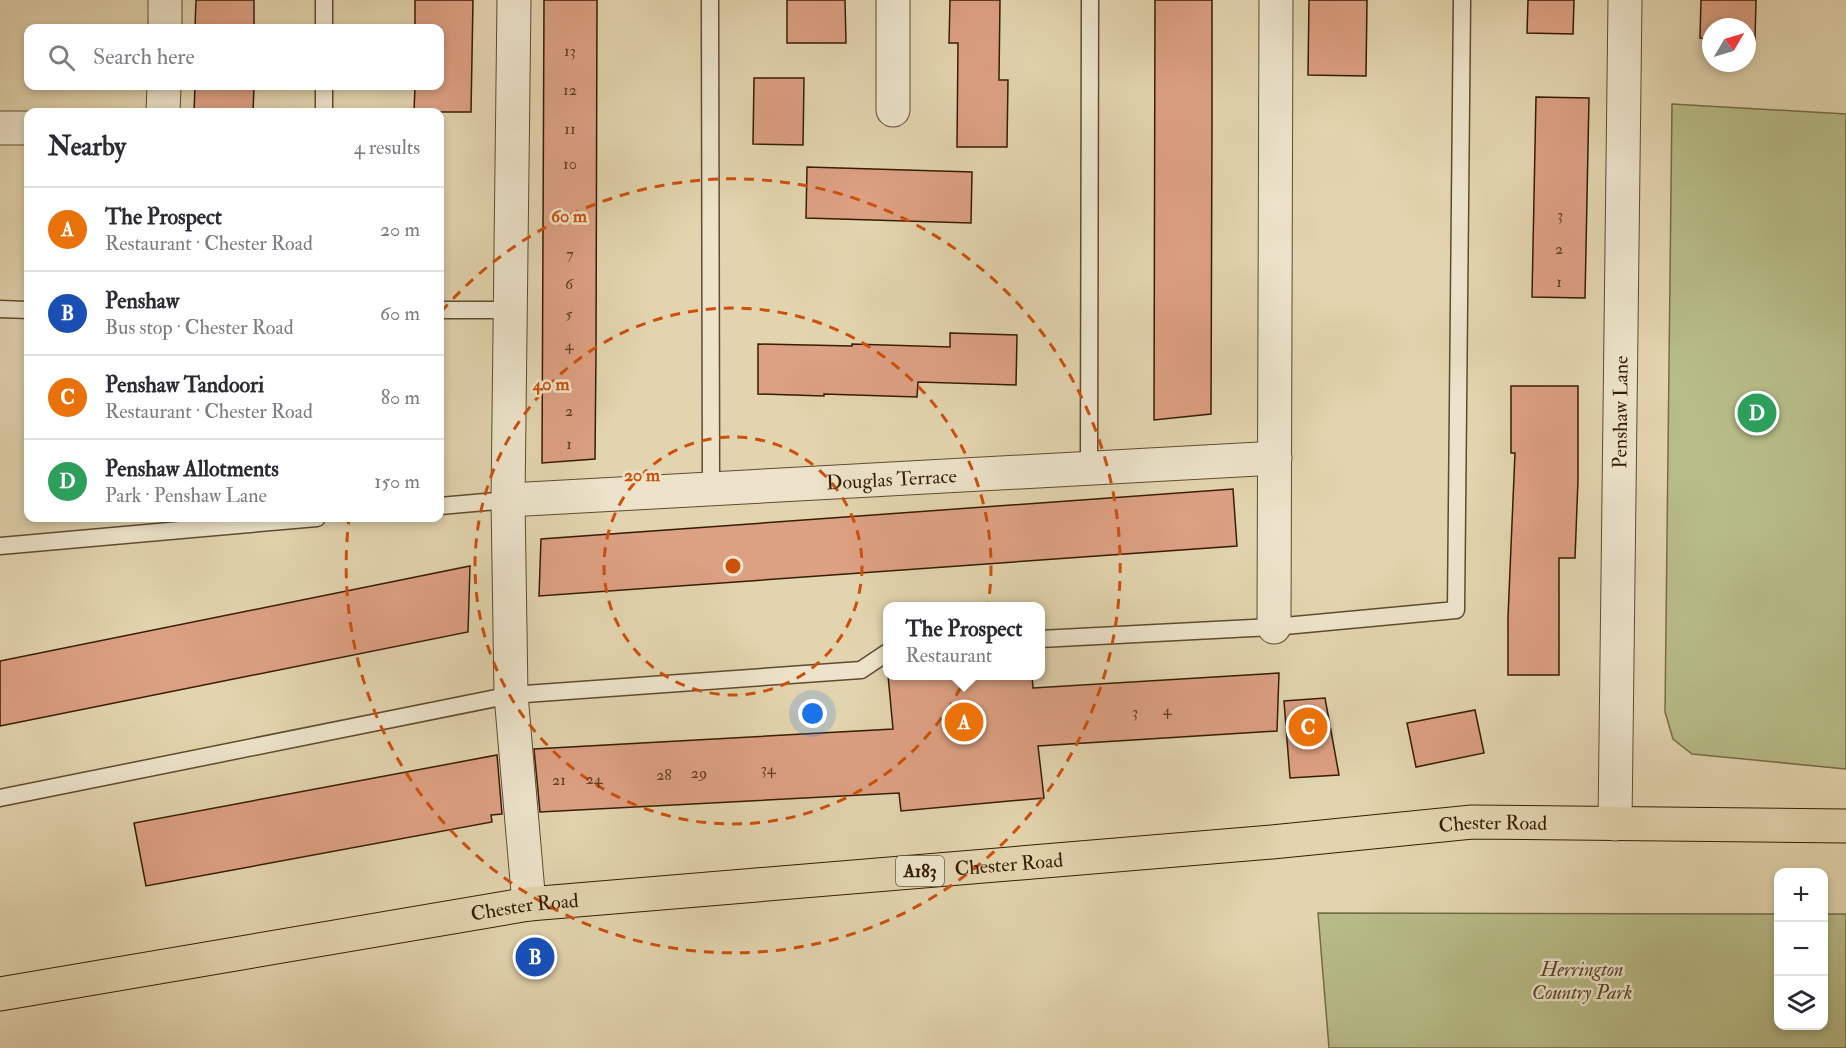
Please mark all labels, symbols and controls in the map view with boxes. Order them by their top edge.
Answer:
north arrow [1702,18,1756,72]
search box [24,24,444,90]
icon: search [45,41,78,74]
house number: 13 [564,41,576,61]
text: Search here [93,43,195,71]
house number: 12 [563,80,577,100]
house number: 11 [564,119,576,139]
text: Nearby [48,131,126,163]
text: 4 results [354,135,420,160]
house number: 10 [563,154,577,174]
text: The Prospect [105,203,222,231]
text: 60 m [551,205,588,228]
house number: 3 [1557,205,1563,225]
text: A [61,217,74,242]
text: 20 m [380,217,420,242]
text: Restaurant · Chester Road [105,231,313,256]
house number: 2 [1555,239,1563,259]
house number: 7 [566,244,574,264]
house number: 1 [1556,272,1562,292]
house number: 6 [565,274,574,294]
text: Penshaw [105,287,179,315]
text: B [61,301,74,326]
text: 60 m [380,301,420,326]
house number: 5 [565,304,573,324]
text: Bus stop · Chester Road [105,315,294,340]
house number: 4 [565,335,575,355]
street label: Penshaw Lane [1607,355,1634,469]
text: Penshaw Tandoori [105,371,264,399]
text: 40 m [532,373,570,396]
text: C [60,385,75,410]
text: 80 m [381,385,420,410]
pin: D [1738,390,1776,436]
text: Restaurant · Chester Road [105,399,313,424]
house number: 2 [565,401,573,421]
house number: 1 [566,434,572,454]
text: Penshaw Allotments [105,455,279,483]
street label: Douglas Terrace [825,463,957,496]
text: 20 m [624,464,661,487]
text: D [59,469,76,494]
text: 150 m [374,469,420,494]
text: Park · Penshaw Lane [105,483,267,508]
centre of rings [723,556,743,576]
popup [883,602,1045,680]
text: The Prospect [906,615,1022,643]
text: Restaurant [906,643,992,668]
your location [798,699,827,728]
pin: A [944,700,984,744]
house number: 4 [1163,700,1173,720]
house number: 3 [1132,702,1138,722]
pin: C [1288,704,1328,750]
house number: 34 [761,759,777,779]
house number: 29 [691,763,707,783]
house number: 28 [656,765,672,785]
house number: 24 [586,769,604,789]
house number: 21 [552,770,566,790]
street label: Chester Road [1437,810,1547,838]
street label: Chester Road [954,847,1064,881]
road number: A183 [896,856,944,886]
map controls [1774,868,1828,1030]
button: + [1774,868,1828,922]
street label: Chester Road [469,888,580,927]
button: − [1774,922,1828,976]
pin: B [516,934,554,980]
park label: Herrington Country Park [1532,957,1632,1005]
button: layers [1774,976,1828,1030]

